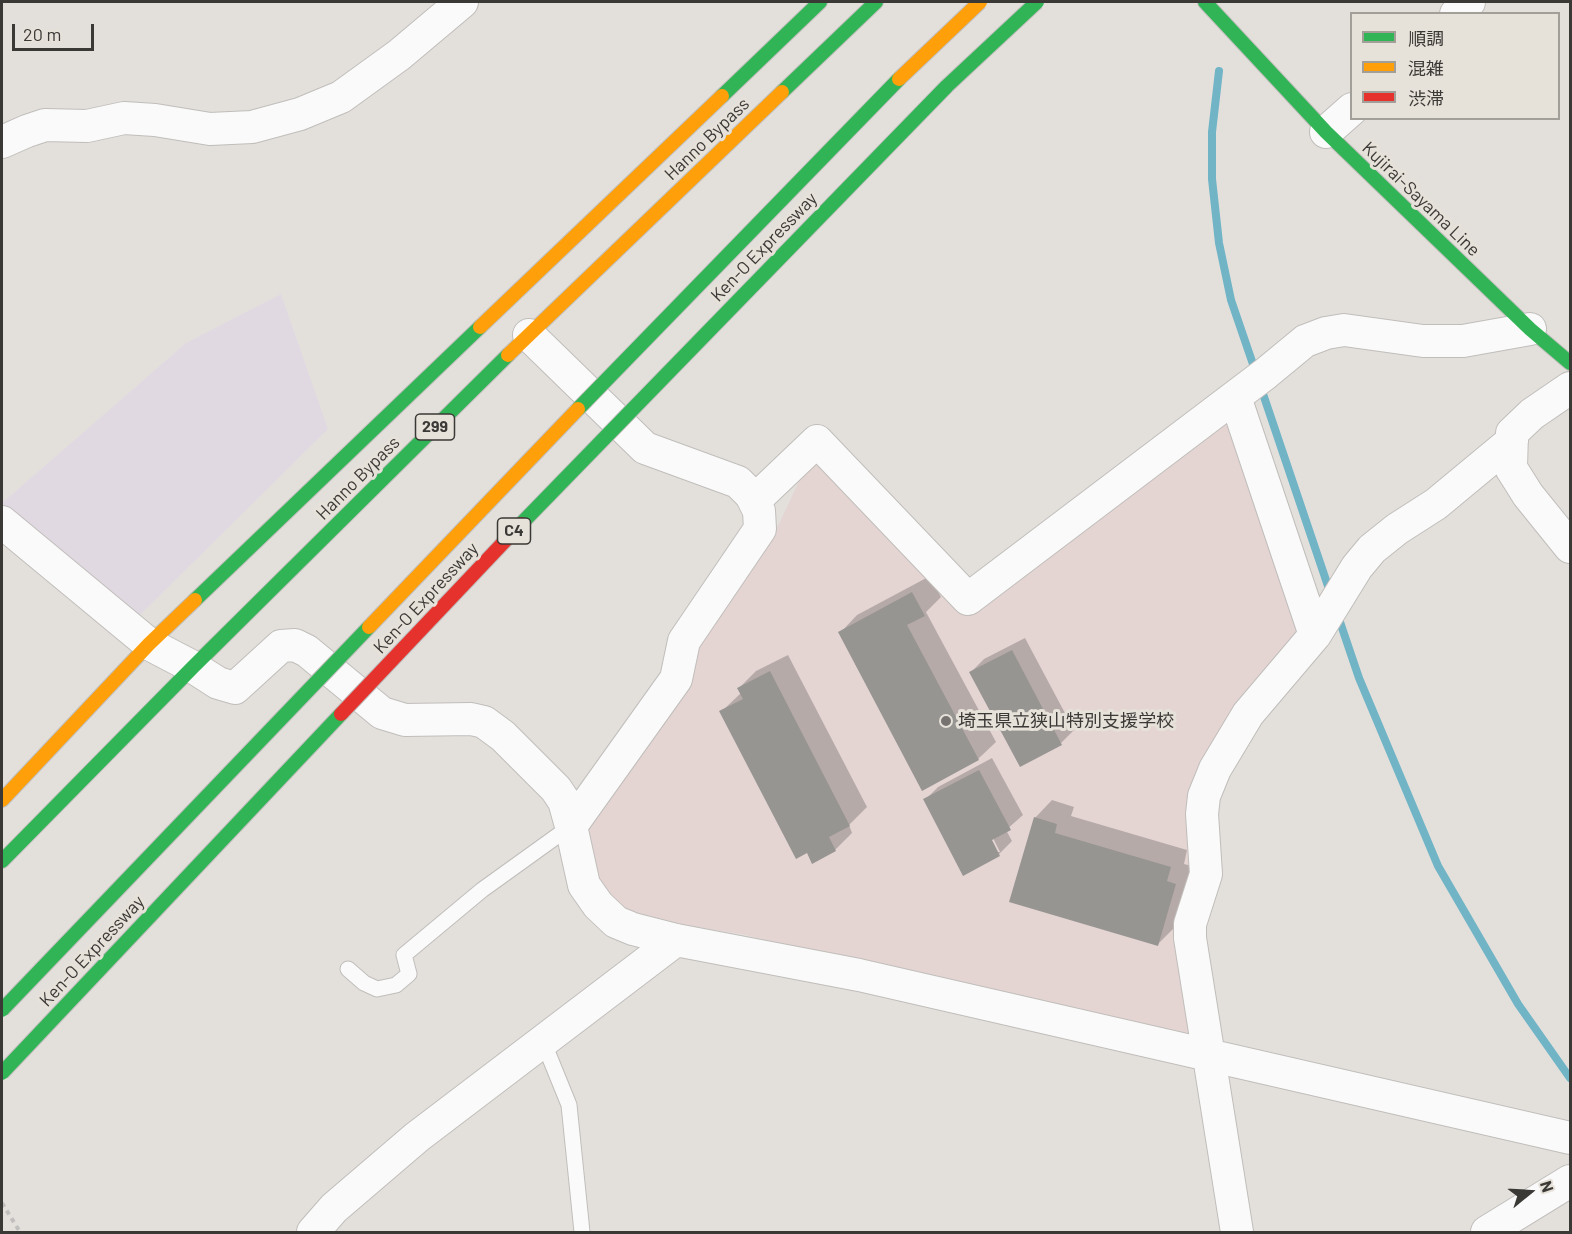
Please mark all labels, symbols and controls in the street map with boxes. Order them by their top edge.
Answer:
scale bar [15,12,98,50]
legend [1350,12,1560,120]
text: 20 m [23,23,61,45]
text: 順調 [1408,27,1444,49]
text: 混雑 [1408,57,1444,79]
text: 渋滞 [1408,87,1444,109]
street label: Hanno Bypass [660,93,754,185]
street label: Kujirai-Sayama Line [1358,137,1484,261]
street label: Ken-O Expressway [706,188,822,306]
road number: 299 [416,414,454,440]
street label: Hanno Bypass [312,432,404,524]
road number: C4 [498,518,530,544]
street label: Ken-O Expressway [369,538,483,658]
place label: 埼玉県立狭山特別支援学校 [958,710,1174,732]
marker: 埼玉県立狭山特別支援学校 [939,714,953,728]
street label: Ken-O Expressway [35,891,149,1011]
north arrow [1500,1162,1560,1222]
text: N [1537,1178,1558,1194]

